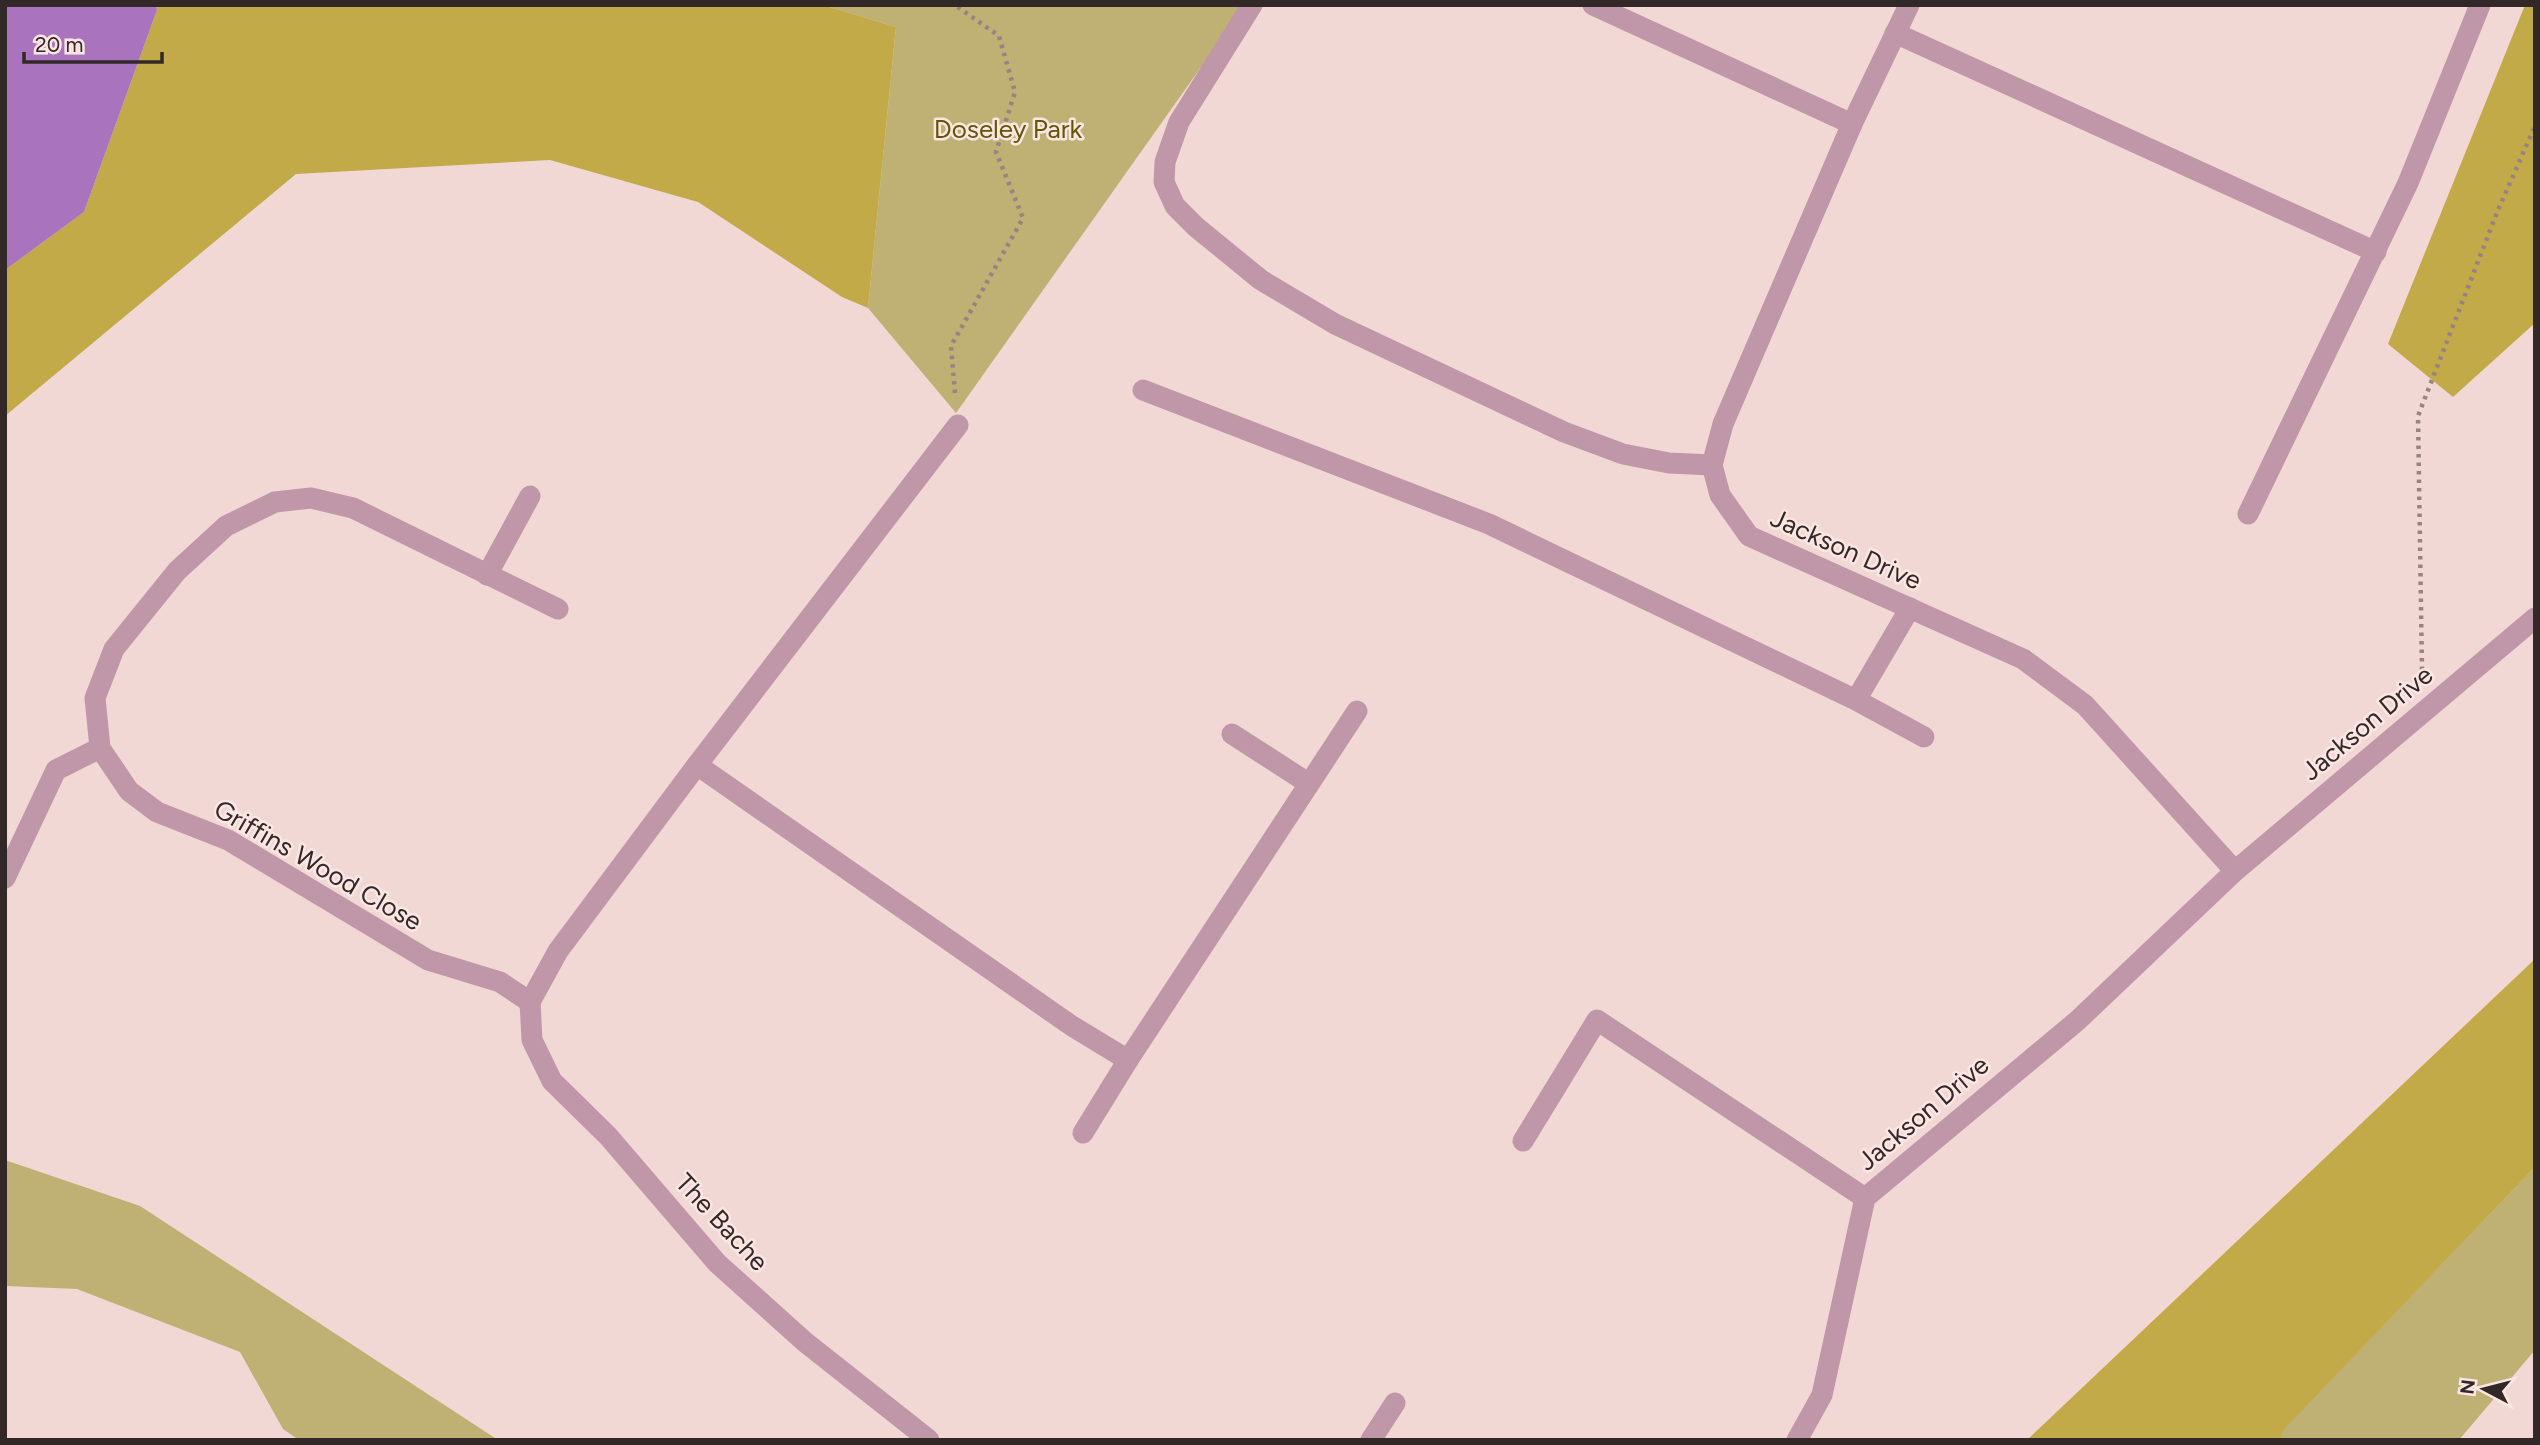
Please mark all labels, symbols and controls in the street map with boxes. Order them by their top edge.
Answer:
scale bar [24,21,163,65]
text: 20 m [35,32,83,57]
park label: Doseley Park [934,113,1083,145]
street label: Jackson Drive [1766,502,1926,596]
street label: Jackson Drive [2295,659,2439,787]
street label: Griffins Wood Close [208,793,428,937]
street label: Jackson Drive [1851,1049,1995,1177]
street label: The Bache [669,1167,775,1277]
north arrow [2449,1354,2519,1424]
text: N [2455,1378,2480,1396]

